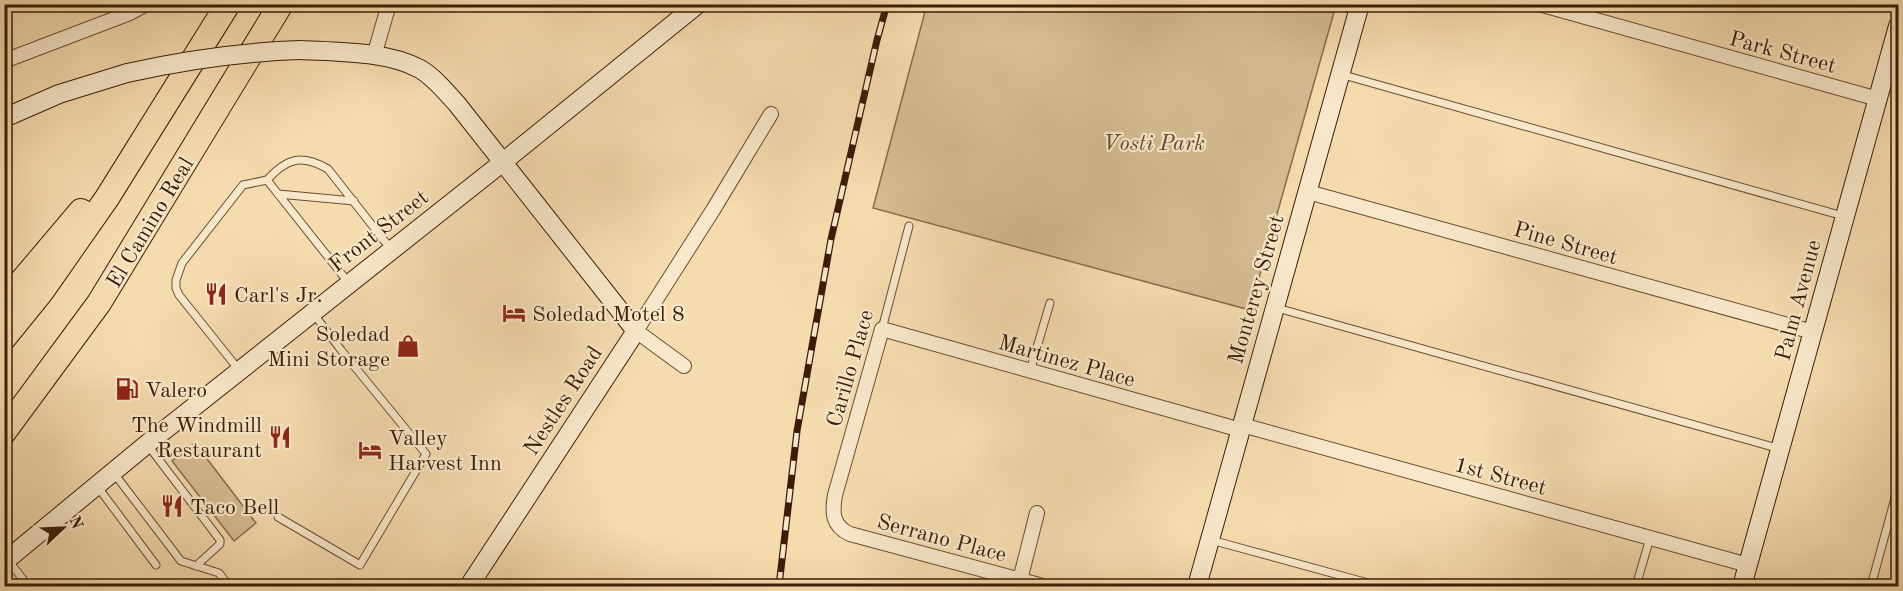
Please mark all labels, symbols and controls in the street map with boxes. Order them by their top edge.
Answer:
street label: Park Street [1727,28,1838,78]
park label: Vosti Park [1103,133,1205,155]
street label: El Camino Real [103,154,198,292]
street label: Front Street [326,186,433,277]
street label: Monterey Street [1225,212,1289,367]
street label: Pine Street [1511,219,1620,269]
street label: Palm Avenue [1772,238,1826,363]
restaurant icon: Carl's Jr. [203,281,229,307]
place label: Carl's Jr. [234,285,323,307]
hotel icon: Soledad Motel 8 [501,300,527,326]
place label: Soledad Motel 8 [532,304,685,326]
street label: Carillo Place [824,307,878,430]
place label: Soledad Mini Storage [268,324,390,371]
street label: Martinez Place [996,332,1137,392]
shop icon: Soledad Mini Storage [395,333,421,359]
street label: Nestles Road [520,343,607,460]
fuel station icon: Valero [114,376,140,402]
place label: Valero [145,380,207,402]
place label: The Windmill Restaurant [131,415,262,462]
restaurant icon: The Windmill Restaurant [267,424,293,450]
place label: Valley Harvest Inn [388,428,502,475]
hotel icon: Valley Harvest Inn [357,437,383,463]
street label: 1st Street [1452,454,1549,500]
restaurant icon: Taco Bell [159,493,185,519]
place label: Taco Bell [190,497,279,519]
north arrow [33,498,93,558]
street label: Serrano Place [874,511,1009,567]
text: N [65,514,85,532]

